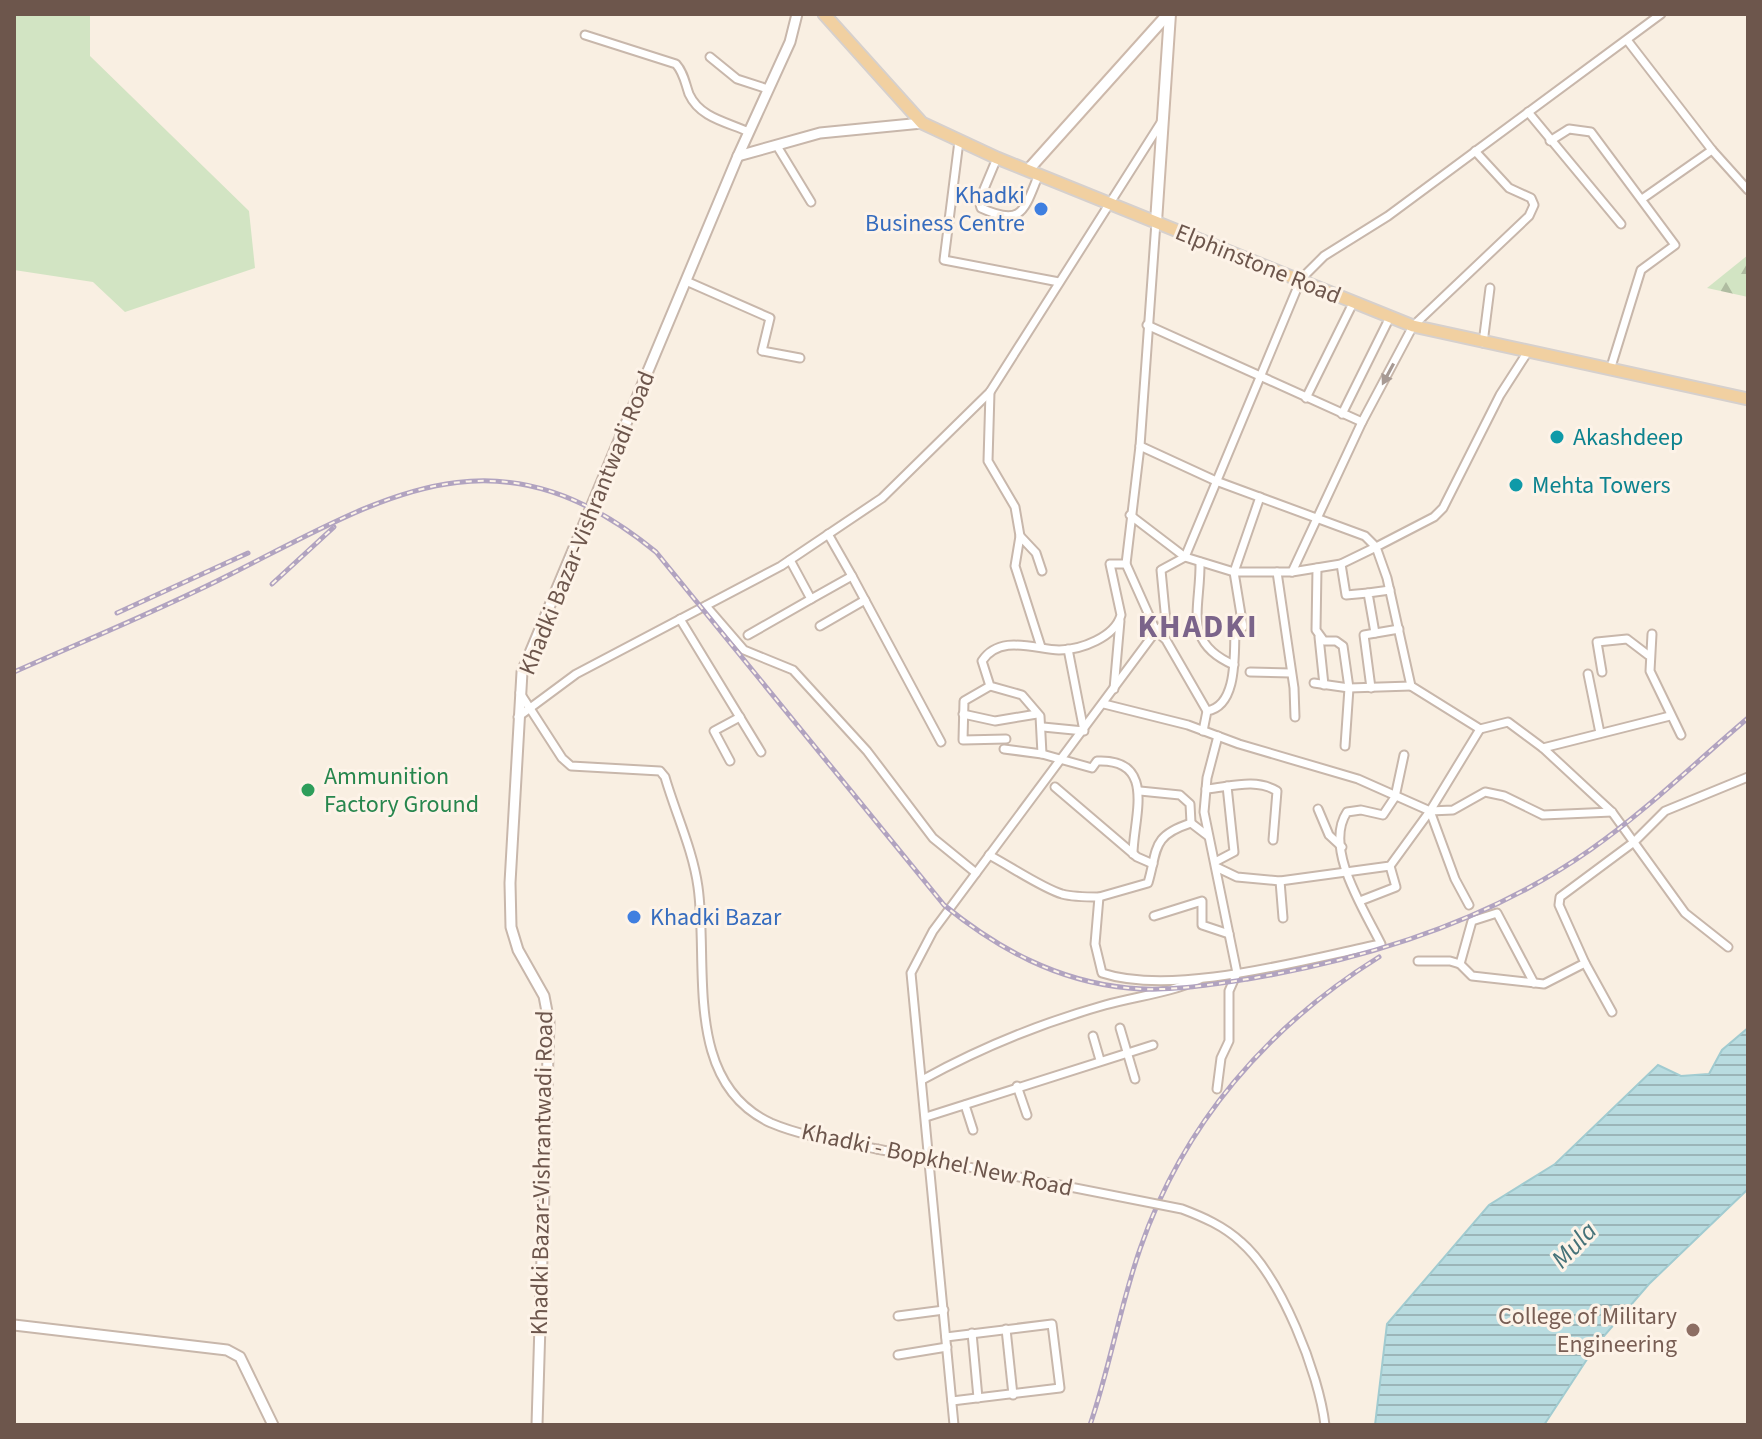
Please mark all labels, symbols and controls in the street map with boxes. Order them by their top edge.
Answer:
place label: Khadki Business Centre [865,178,1025,241]
marker: Khadki Business Centre [1032,200,1050,218]
street label: Elphinstone Road [1170,215,1346,313]
one-way arrow [1381,363,1394,386]
street label: Khadki Bazar-Vishrantwadi Road [510,366,664,680]
place label: Akashdeep [1573,420,1683,455]
marker: Akashdeep [1548,428,1566,446]
place label: Mehta Towers [1532,468,1670,503]
marker: Mehta Towers [1507,476,1525,494]
district label: KHADKI [1137,604,1259,650]
place label: Ammunition Factory Ground [324,759,479,822]
marker: Ammunition Factory Ground [299,781,317,799]
place label: Khadki Bazar [650,900,782,935]
marker: Khadki Bazar [625,908,643,926]
street label: Khadki Bazar-Vishrantwadi Road [522,1010,562,1336]
street label: Khadki - Bopkhel New Road [798,1114,1076,1206]
water label: Mula [1543,1213,1606,1277]
place label: College of Military Engineering [1498,1299,1677,1362]
marker: College of Military Engineering [1684,1321,1702,1339]

